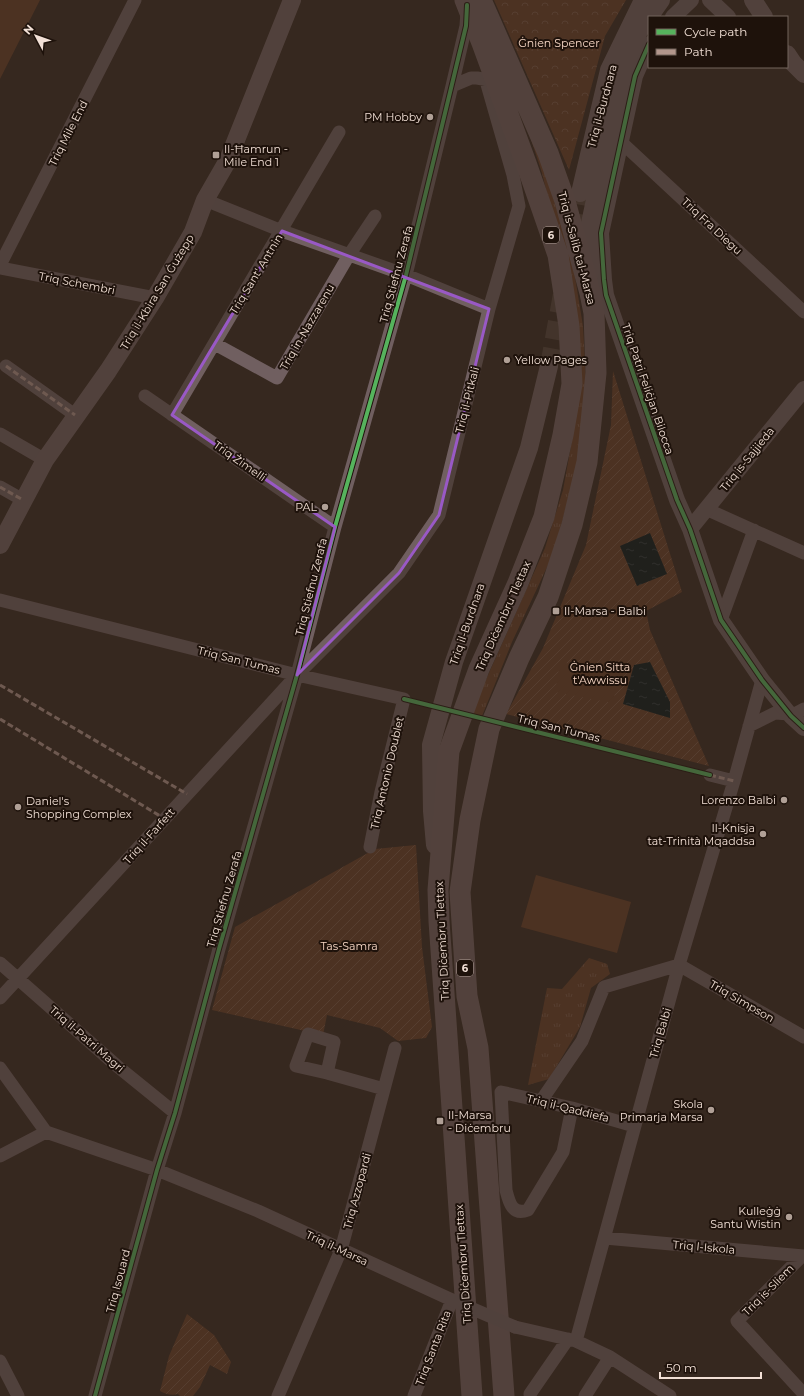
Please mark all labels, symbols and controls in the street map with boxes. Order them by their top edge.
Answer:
north arrow [16,16,56,56]
legend [648,16,788,68]
text: N [20,21,37,37]
text: Cycle path [684,24,747,39]
park label: Ġnien Spencer [518,36,600,50]
text: Path [684,44,713,59]
street label: Triq il-Burdnara [584,63,620,149]
street label: Triq Mile End [45,98,91,168]
place label: PM Hobby [364,110,422,124]
marker: PM Hobby [425,112,435,122]
place label: Il-Ħamrun - Mile End 1 [224,142,288,169]
marker: Il-Ħamrun - Mile End 1 [211,150,221,160]
street label: Triq is-Salib tal-Marsa [555,190,599,306]
street label: Triq Fra Diegu [679,194,745,258]
street label: Triq Stiefnu Zerafa [376,224,416,324]
road number: 6 [543,227,559,243]
street label: Triq Sant' Antnin [226,231,286,317]
street label: Triq il-Kbira San Ġużepp [117,232,197,352]
street label: Triq Schembri [38,269,116,297]
street label: Triq in-Nazzarenu [277,281,337,373]
street label: Triq Patri Feliċjan Bilocca [619,322,677,456]
place label: Yellow Pages [515,353,588,367]
marker: Yellow Pages [502,355,512,365]
street label: Triq il-Pitkali [452,365,482,435]
street label: Triq is-Sajjieda [717,424,777,494]
street label: Triq Żimelli [211,438,269,484]
place label: PAL [295,500,318,514]
marker: PAL [320,502,330,512]
street label: Triq Stiefnu Zerafa [292,537,330,637]
street label: Triq Diċembru Tlettax [472,559,534,673]
street label: Triq il-Burdnara [446,581,488,667]
place label: Il-Marsa - Balbi [564,604,646,618]
marker: Il-Marsa - Balbi [551,606,561,616]
street label: Triq San Tumas [196,643,282,677]
park label: Ġnien Sitta t'Awwissu [570,660,630,687]
street label: Triq San Tumas [516,711,602,745]
street label: Triq Antonio Doublet [367,715,407,831]
place label: Lorenzo Balbi [701,793,776,807]
place label: Daniel's Shopping Complex [26,794,132,821]
marker: Lorenzo Balbi [779,795,789,805]
marker: Daniel's Shopping Complex [13,802,23,812]
street label: Triq il-Farfett [120,805,178,867]
place label: Il-Knisja tat-Trinità Mqaddsa [647,821,755,848]
marker: Il-Knisja tat-Trinità Mqaddsa [758,829,768,839]
street label: Triq Stiefnu Zerafa [203,849,245,949]
street label: Triq Diċembru Tlettax [432,881,452,1001]
park label: Tas-Samra [320,939,378,953]
road number: 6 [457,960,473,976]
street label: Triq Simpson [707,977,777,1025]
street label: Triq il-Patri Magri [47,1003,127,1075]
street label: Triq Balbi [646,1006,674,1060]
street label: Triq il-Qaddiefa [525,1091,611,1125]
place label: Skola Primarja Marsa [620,1097,703,1124]
marker: Skola Primarja Marsa [706,1105,716,1115]
place label: Il-Marsa - Diċembru [448,1108,511,1135]
marker: Il-Marsa - Diċembru [435,1116,445,1126]
street label: Triq Azzopardi [340,1151,374,1231]
street label: Triq Diċembru Tlettax [452,1204,474,1324]
place label: Kulleġġ Santu Wistin [710,1204,781,1231]
marker: Kulleġġ Santu Wistin [784,1212,794,1222]
street label: Triq il-Marsa [304,1227,370,1269]
street label: Triq l-Iskola [672,1237,736,1257]
street label: Triq Isouard [103,1248,133,1314]
street label: Triq is-Sliem [739,1261,797,1319]
street label: Triq Santa Rita [412,1308,454,1388]
scale bar [660,1354,761,1380]
text: 50 m [666,1360,697,1375]

